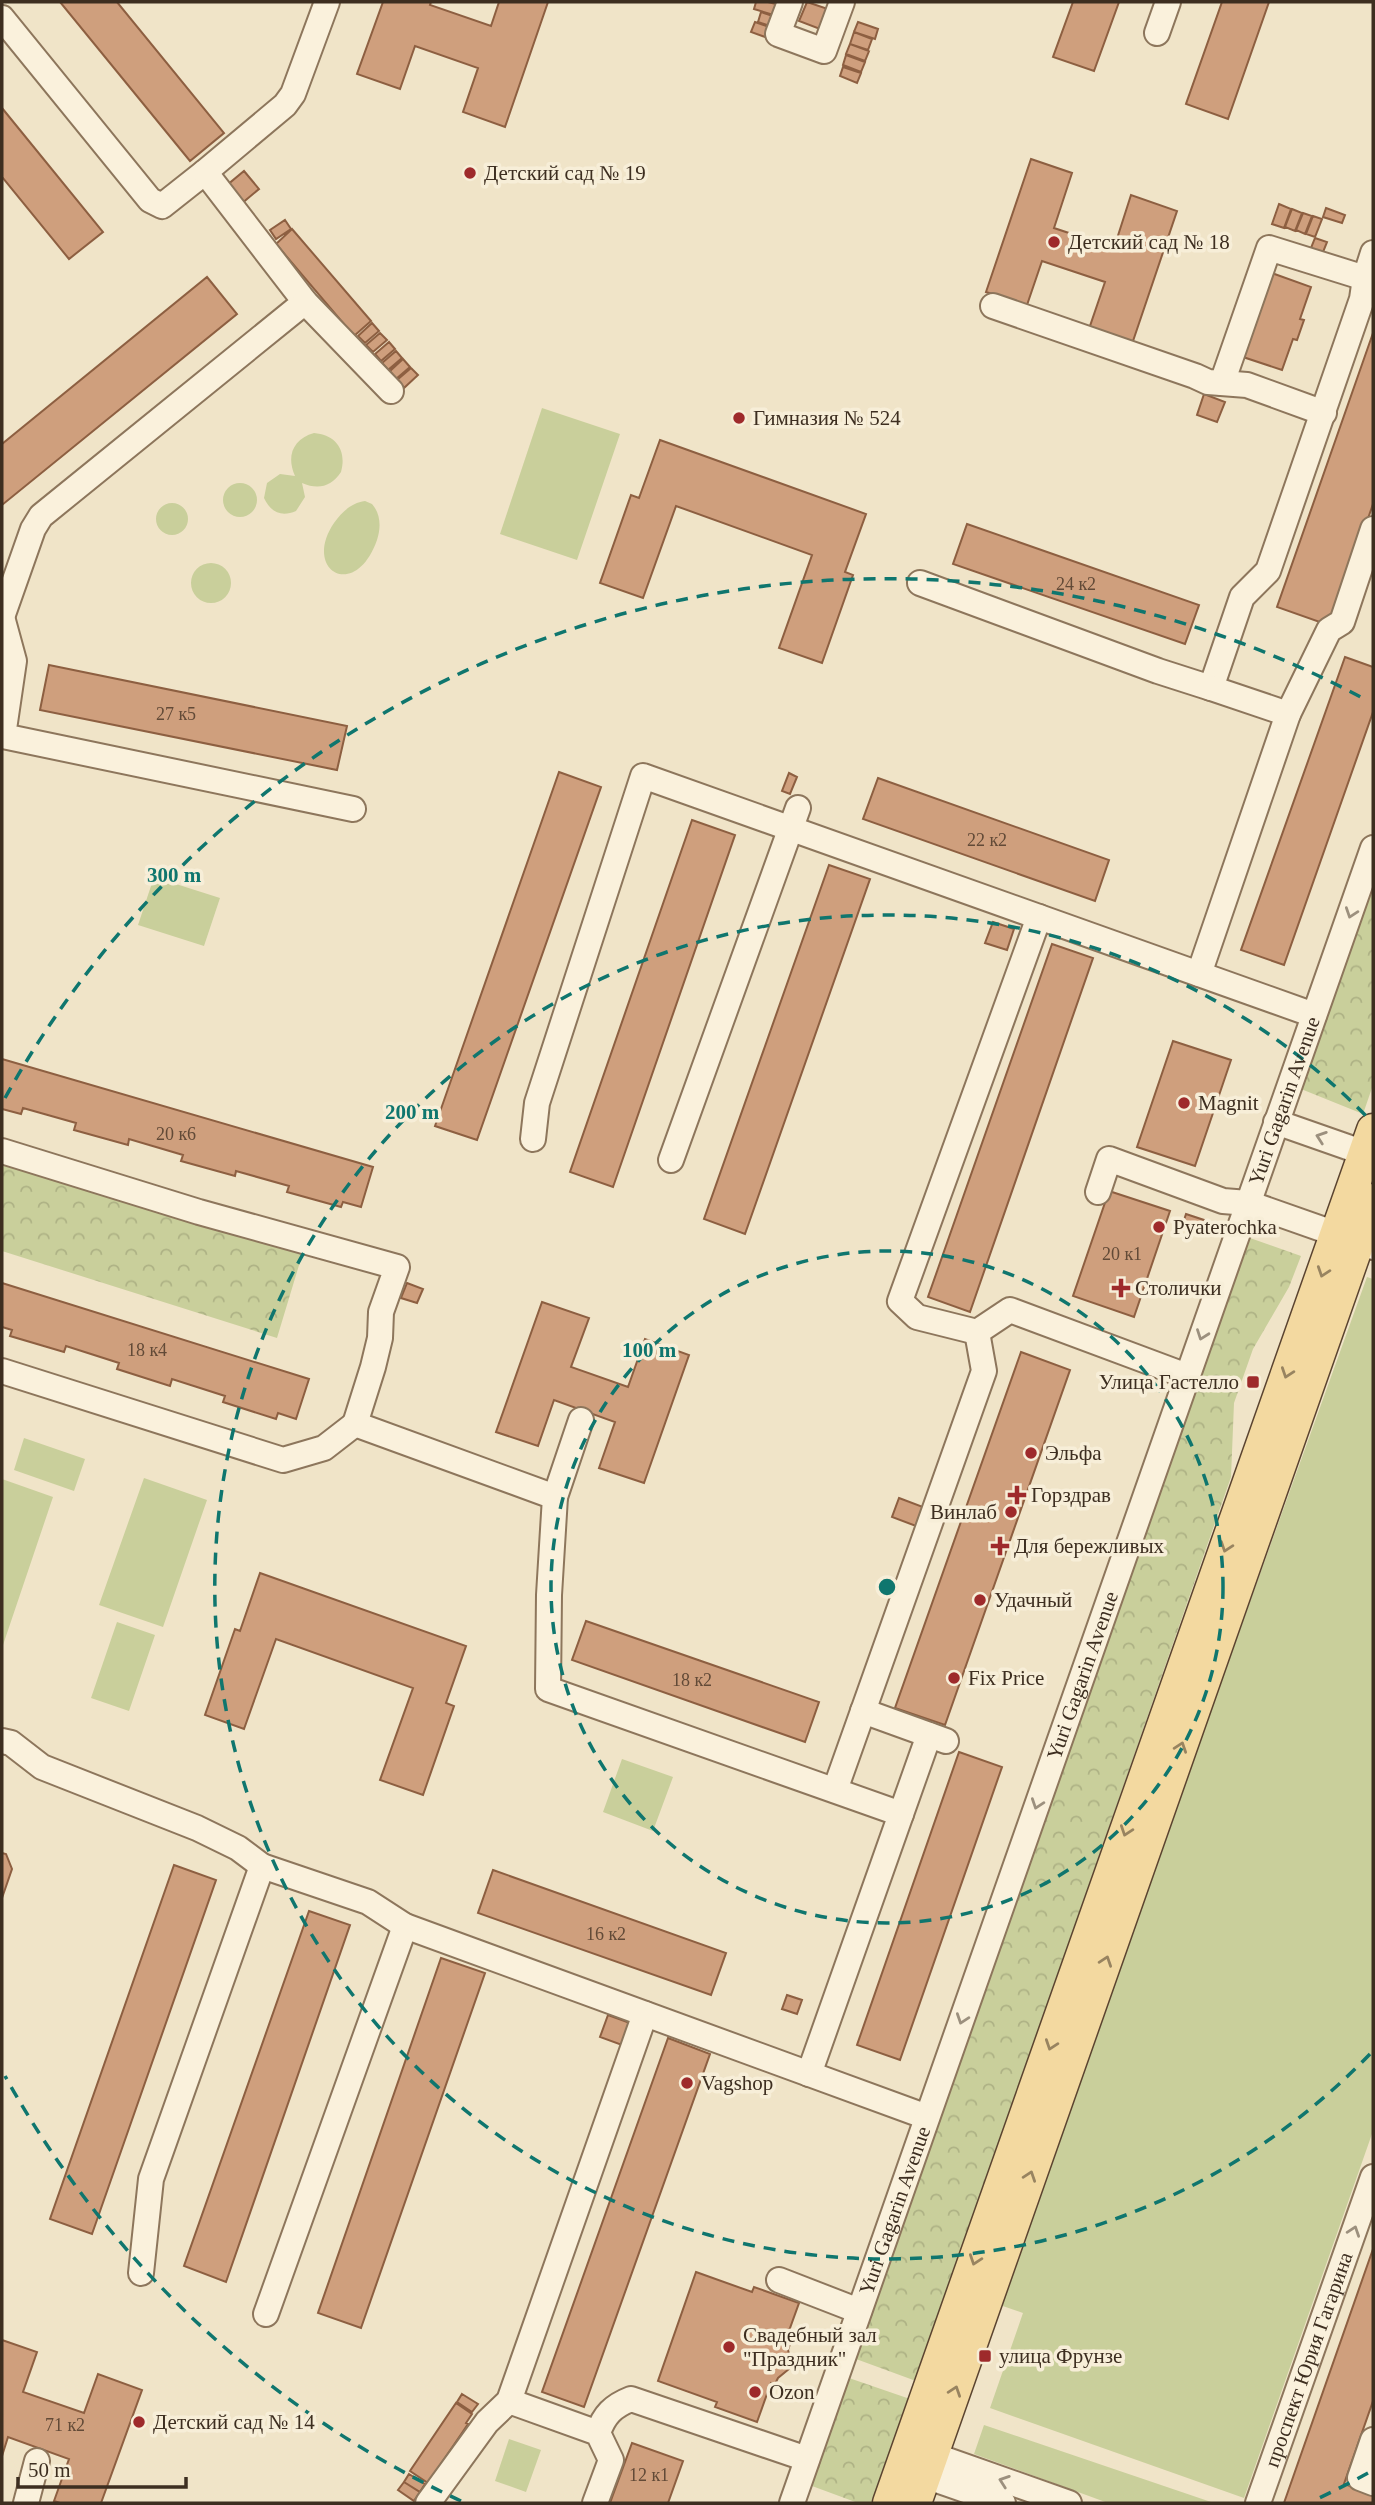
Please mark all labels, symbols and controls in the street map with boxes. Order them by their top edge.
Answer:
place label: Детский сад № 19 [484,161,646,185]
marker: Детский сад № 19 [462,165,478,181]
place label: Детский сад № 18 [1068,230,1230,254]
marker: Детский сад № 18 [1046,234,1062,250]
place label: Гимназия № 524 [753,406,901,430]
marker: Гимназия № 524 [731,410,747,426]
house number: 24 к2 [1056,574,1096,594]
house number: 27 к5 [156,704,196,724]
house number: 22 к2 [967,830,1007,850]
text: 300 m [147,863,202,887]
one-way arrow [1345,906,1359,918]
street label: Yuri Gagarin Avenue [1244,1013,1325,1188]
place label: Magnit [1198,1091,1259,1115]
marker: Magnit [1176,1095,1192,1111]
text: 200 m [385,1100,440,1124]
house number: 20 к6 [156,1124,196,1144]
one-way arrow [1315,1132,1327,1146]
place label: Pyaterochka [1173,1215,1277,1239]
marker: Pyaterochka [1151,1219,1167,1235]
house number: 20 к1 [1102,1244,1142,1264]
one-way arrow [1317,1265,1331,1277]
place label: Столички [1135,1276,1222,1300]
marker: Столички [1113,1280,1129,1296]
one-way arrow [1196,1329,1210,1341]
text: 100 m [622,1338,677,1362]
house number: 18 к4 [127,1340,167,1360]
one-way arrow [1281,1367,1295,1379]
place label: Улица Гастелло [1099,1370,1239,1394]
marker: Улица Гастелло [1245,1374,1261,1390]
place label: Эльфа [1045,1441,1102,1465]
marker: Эльфа [1023,1445,1039,1461]
place label: Горздрав [1031,1483,1111,1507]
marker: Горздрав [1009,1487,1025,1503]
place label: Винлаб [930,1500,997,1524]
marker: Винлаб [1003,1504,1019,1520]
place label: Для бережливых [1014,1534,1165,1558]
marker: Для бережливых [992,1538,1008,1554]
one-way arrow [1220,1540,1234,1552]
centre of rings [875,1575,899,1599]
place label: Удачный [994,1588,1072,1612]
street label: Yuri Gagarin Avenue [1042,1588,1123,1763]
marker: Удачный [972,1592,988,1608]
place label: Fix Price [968,1666,1044,1690]
house number: 18 к2 [672,1670,712,1690]
marker: Fix Price [946,1670,962,1686]
one-way arrow [1173,1741,1187,1753]
one-way arrow [1031,1798,1045,1810]
one-way arrow [1120,1824,1134,1836]
house number: 16 к2 [586,1924,626,1944]
one-way arrow [1098,1956,1112,1968]
one-way arrow [956,2012,970,2024]
one-way arrow [1045,2039,1059,2051]
place label: Vagshop [701,2071,773,2095]
marker: Vagshop [679,2075,695,2091]
street label: Yuri Gagarin Avenue [854,2123,935,2298]
one-way arrow [1022,2171,1036,2183]
one-way arrow [1346,2225,1360,2237]
street label: проспект Юрия Гагарина [1260,2248,1358,2470]
one-way arrow [969,2253,983,2265]
place label: Свадебный зал "Праздник" [743,2323,877,2371]
marker: Свадебный зал "Праздник" [721,2339,737,2355]
place label: улица Фрунзе [999,2344,1122,2368]
marker: улица Фрунзе [977,2348,993,2364]
place label: Ozon [769,2380,815,2404]
marker: Ozon [747,2384,763,2400]
one-way arrow [947,2385,961,2397]
place label: Детский сад № 14 [153,2410,315,2434]
marker: Детский сад № 14 [131,2414,147,2430]
house number: 71 к2 [45,2415,85,2435]
scale bar [18,2446,186,2490]
text: 50 m [28,2458,71,2482]
house number: 12 к1 [629,2465,669,2485]
one-way arrow [999,2475,1011,2489]

